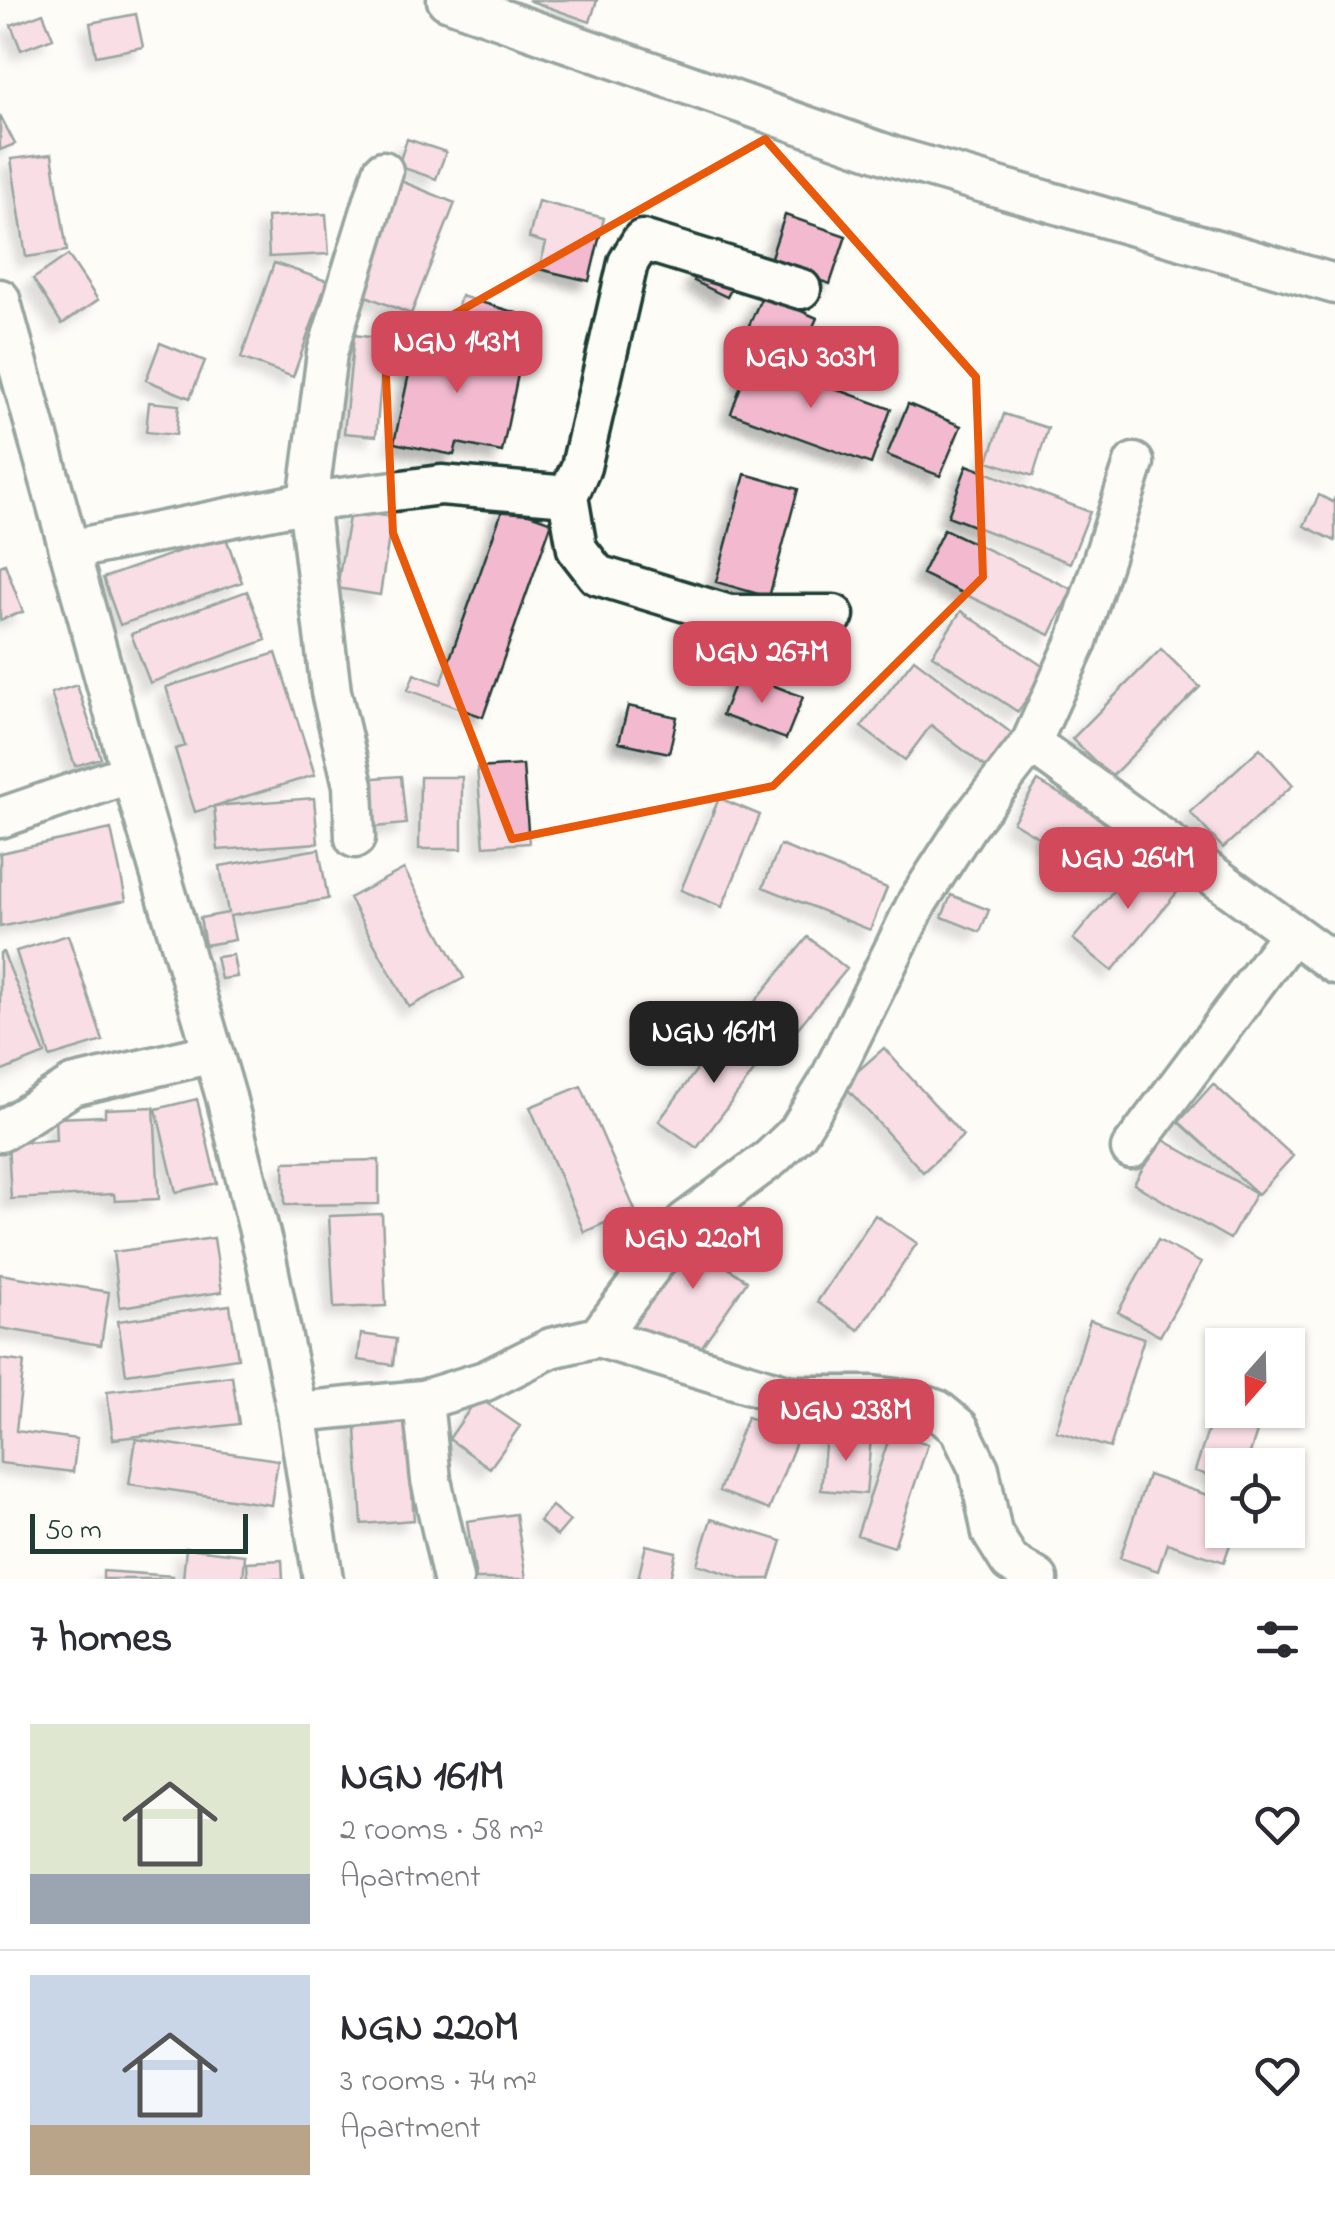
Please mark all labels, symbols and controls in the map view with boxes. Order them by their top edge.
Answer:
pin: NGN 143M [354,311,560,396]
text: NGN 143M [393,320,521,367]
pin: NGN 303M [708,326,914,411]
text: NGN 303M [746,335,876,382]
pin: NGN 267M [659,621,865,706]
text: NGN 267M [695,630,829,677]
pin: NGN 264M [1025,827,1231,912]
text: NGN 264M [1061,836,1195,883]
pin: NGN 161M [611,1001,817,1086]
text: NGN 161M [651,1010,777,1057]
pin: NGN 220M [590,1207,796,1292]
text: NGN 220M [625,1216,761,1263]
north arrow [1205,1328,1305,1428]
map controls [1205,1328,1305,1548]
pin: NGN 238M [743,1379,949,1464]
text: NGN 238M [780,1388,912,1435]
button: locate [1205,1448,1305,1548]
scale bar [30,1509,248,1554]
text: 50 m [45,1511,102,1552]
text: 7 homes [30,1609,172,1670]
icon: filters [1250,1612,1305,1667]
text: NGN 161M [340,1747,504,1808]
icon: home [110,1764,230,1884]
icon: heart [1250,1797,1305,1852]
text: 2 rooms · 58 m² [340,1808,544,1855]
text: Apartment [340,1855,481,1902]
text: NGN 220M [340,1998,519,2059]
icon: home [110,2015,230,2135]
icon: heart [1250,2048,1305,2103]
text: 3 rooms · 74 m² [340,2059,537,2106]
text: Apartment [340,2106,481,2153]

